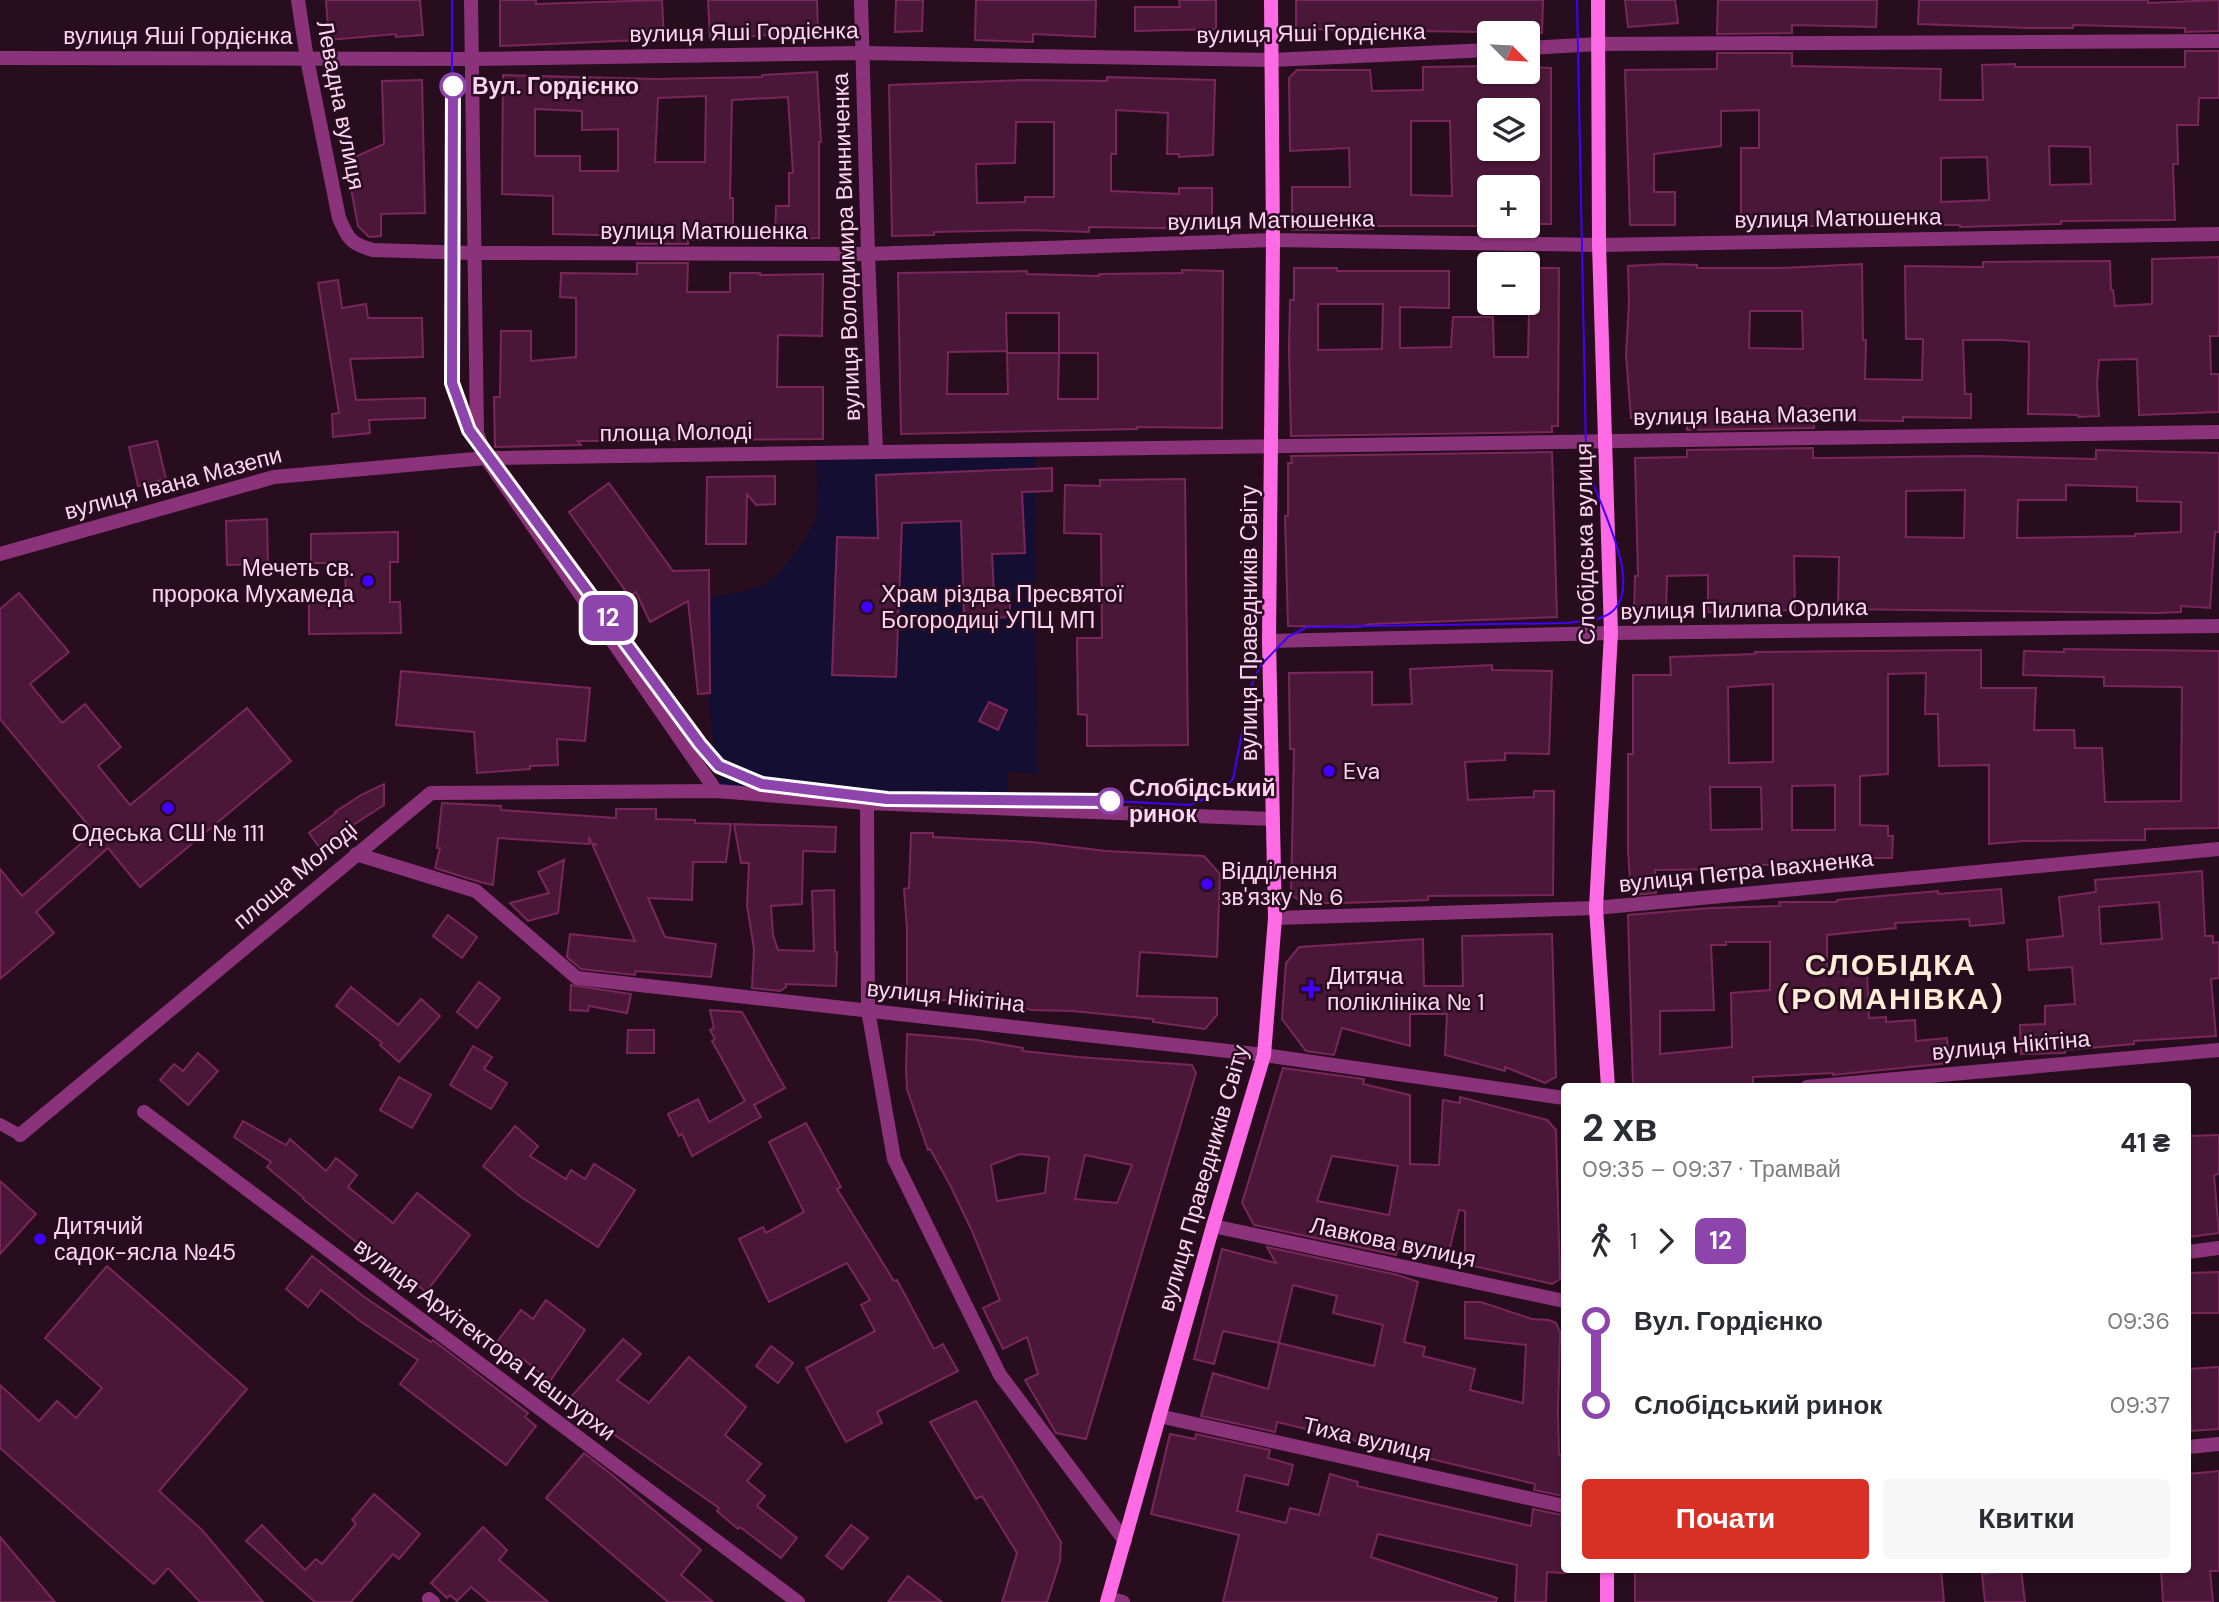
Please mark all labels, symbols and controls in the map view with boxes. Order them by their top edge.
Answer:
street label: вулиця Яші Гордієнка [629,15,859,49]
street label: вулиця Яші Гордієнка [1196,16,1426,50]
street label: Левадна вулиця [310,18,372,192]
street label: вулиця Яші Гордієнка [63,21,293,51]
north arrow [1477,21,1540,84]
map controls [1477,21,1540,315]
place label: Вул. Гордієнко [472,71,639,101]
street label: вулиця Володимира Винниченка [825,72,867,422]
marker: Вул. Гордієнко [440,73,466,99]
button: layers [1477,98,1540,161]
button: + [1477,175,1540,238]
street label: вулиця Матюшенка [1734,201,1942,235]
street label: вулиця Матюшенка [1167,203,1375,237]
street label: вулиця Матюшенка [600,216,808,246]
button: − [1477,252,1540,315]
street label: вулиця Івана Мазепи [1633,398,1857,432]
street label: площа Молоді [599,416,753,448]
street label: вулиця Івана Мазепи [61,440,285,526]
street label: Слобідська вулиця [1568,443,1602,645]
street label: вулиця Праведників Світу [1234,485,1264,761]
place label: Мечеть св. пророка Мухамеда [152,553,354,609]
marker: Мечеть св. пророка Мухамеда [360,573,376,589]
place label: Храм різдва Пресвятої Богородиці УПЦ МП [881,579,1124,635]
street label: вулиця Пилипа Орлика [1620,592,1868,626]
line badge: 12 [576,595,640,641]
marker: Храм різдва Пресвятої Богородиці УПЦ МП [859,599,875,615]
text: 12 [597,602,619,633]
place label: Eva [1343,756,1380,786]
marker: Eva [1321,763,1337,779]
place label: Слобідський ринок [1129,773,1276,829]
marker: Слобідський ринок [1097,788,1123,814]
marker: Одеська СШ № 111 [160,800,176,816]
street label: площа Молоді [227,814,363,936]
place label: Одеська СШ № 111 [72,818,264,848]
street label: вулиця Петра Івахненка [1617,843,1875,899]
place label: Відділення зв'язку № 6 [1221,856,1344,912]
marker: Відділення зв'язку № 6 [1199,876,1215,892]
district label: СЛОБІДКА (РОМАНІВКА) [1777,945,2005,1018]
place label: Дитяча поліклініка № 1 [1327,961,1484,1017]
street label: вулиця Нікітіна [865,973,1027,1019]
marker: Дитяча поліклініка № 1 [1301,979,1321,999]
street label: вулиця Нікітіна [1931,1023,2092,1067]
street label: вулиця Праведників Світу [1151,1041,1256,1315]
text: 2 хв [1582,1103,1657,1153]
text: 41 ₴ [2120,1126,2170,1160]
text: 09:35 – 09:37 · Трамвай [1582,1154,1841,1184]
street label: Лавкова вулиця [1307,1210,1479,1274]
place label: Дитячий садок-ясла №45 [54,1211,236,1267]
icon: walk [1582,1222,1620,1260]
icon: forward [1647,1222,1685,1260]
text: 12 [1709,1225,1732,1256]
text: 1 [1630,1226,1637,1256]
marker: Дитячий садок-ясла №45 [32,1231,48,1247]
street label: вулиця Архітектора Нештурхи [348,1231,622,1447]
text: Вул. Гордієнко [1634,1304,1823,1338]
text: 09:36 [2107,1306,2170,1336]
text: Слобідський ринок [1634,1388,1882,1422]
text: 09:37 [2110,1390,2170,1420]
street label: Тиха вулиця [1300,1410,1434,1468]
button: Почати [1582,1479,1869,1559]
button: Квитки [1883,1479,2170,1559]

